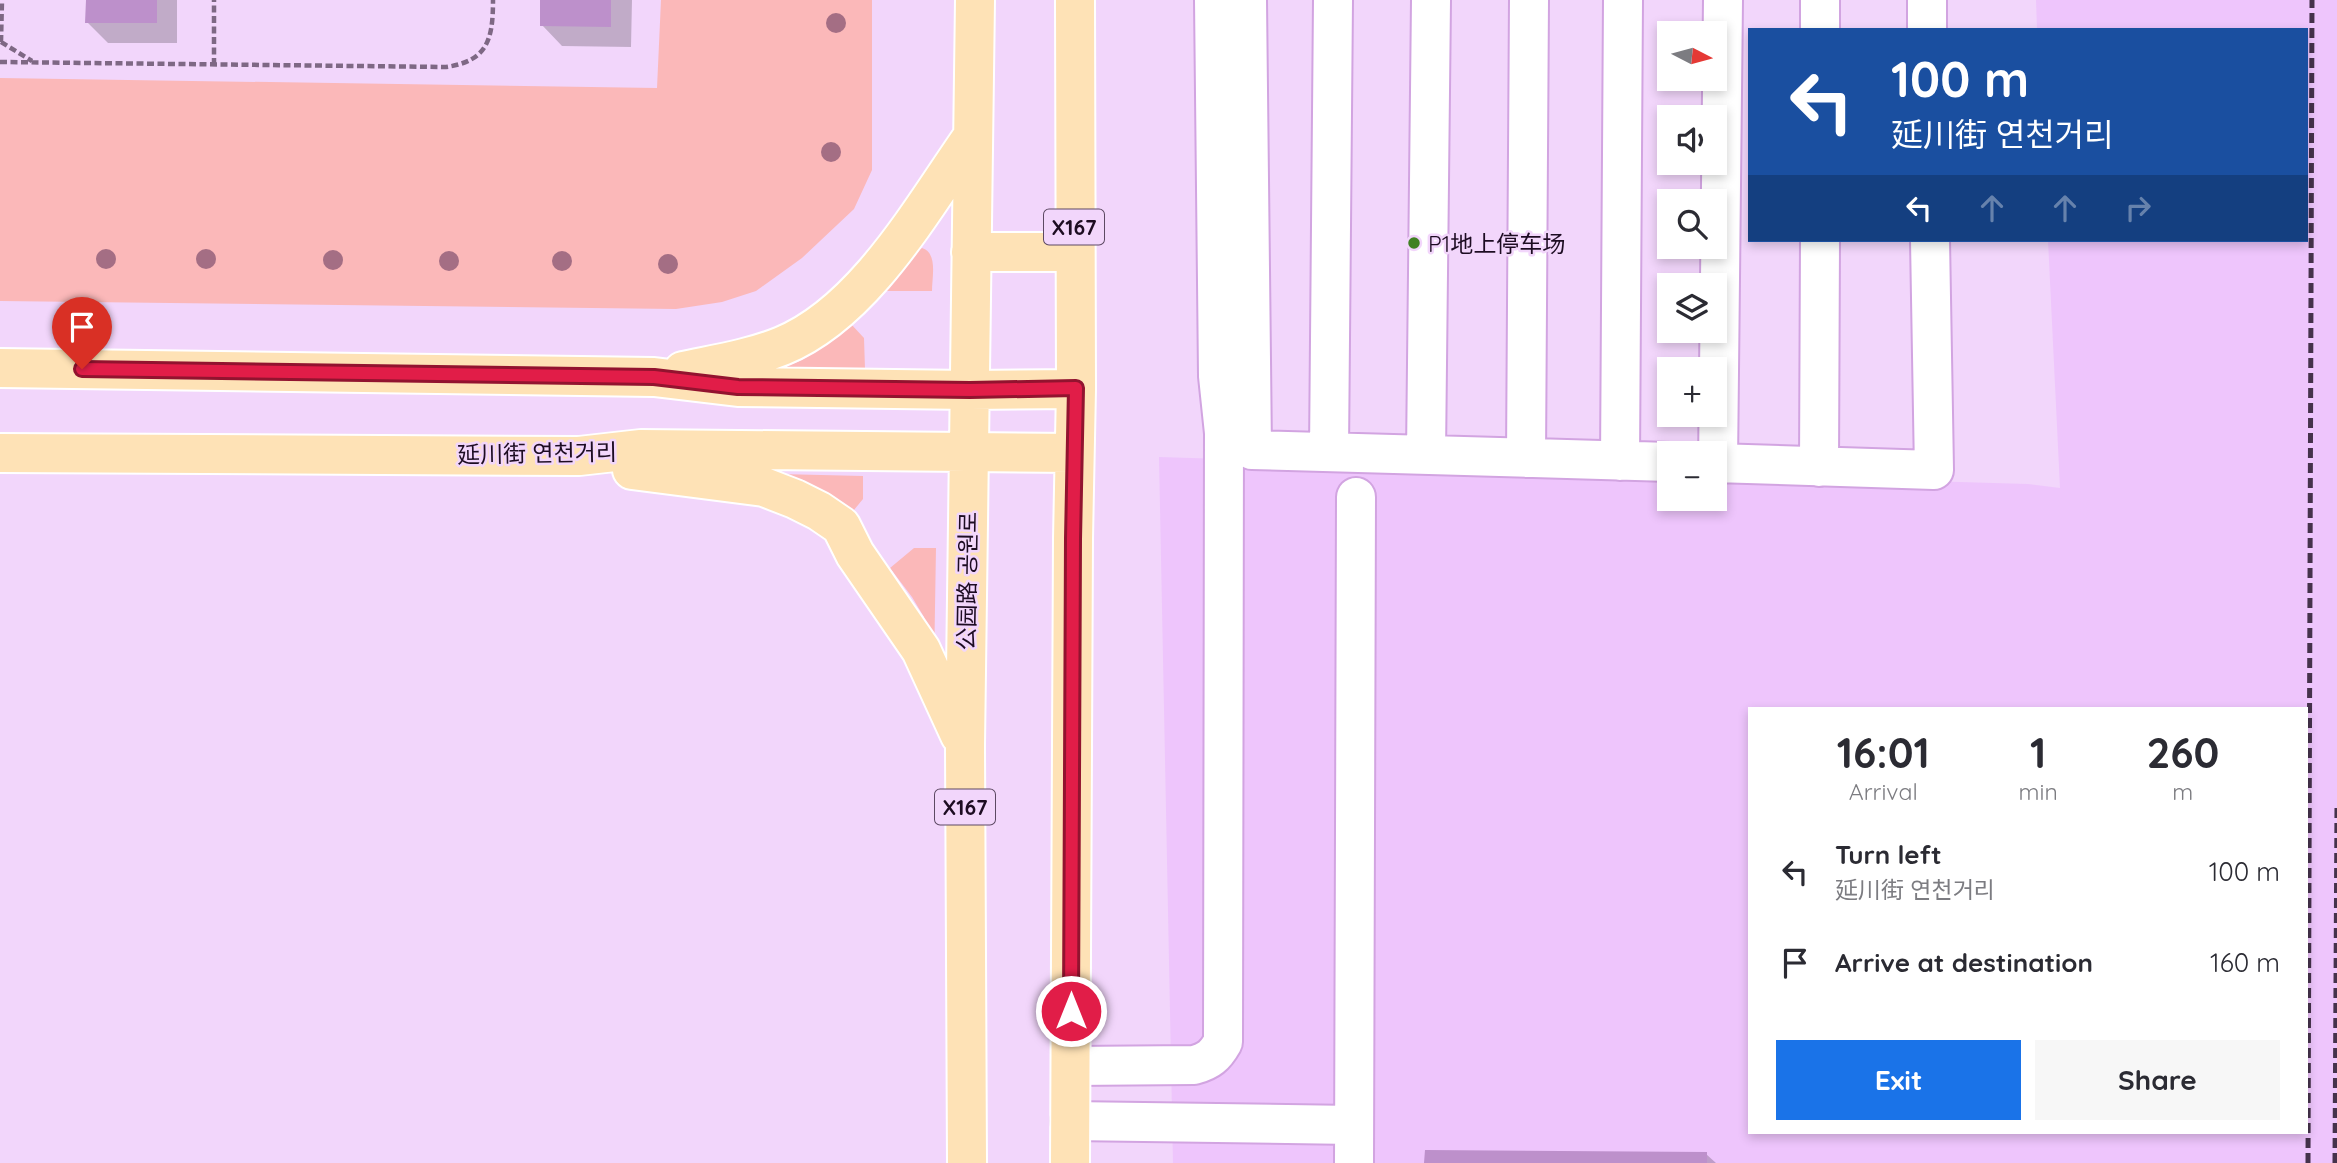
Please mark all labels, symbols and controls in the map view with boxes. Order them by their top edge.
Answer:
north arrow [1657,21,1727,91]
map controls [1657,21,1727,511]
text: 100 m [1891,48,2029,109]
icon: left [1776,56,1867,147]
button: sound [1657,105,1727,175]
text: 延川街 연천거리 [1891,114,2114,154]
button: search [1657,189,1727,259]
icon: left [1900,189,1938,227]
icon: ahead [1973,189,2011,227]
icon: ahead [2046,189,2084,227]
icon: right [2119,189,2157,227]
road number: X167 [1044,210,1104,244]
place label: P1地上停车场 [1428,229,1565,258]
marker: P1地上停车场 [1406,235,1422,251]
button: layers [1657,273,1727,343]
pin [52,297,112,369]
icon: arrive [63,308,101,346]
button: + [1657,357,1727,427]
street label: 延川街 연천거리 [457,437,617,469]
button: − [1657,441,1727,511]
street label: 公园路 공원로 [951,511,983,651]
text: 16:01 [1837,726,1930,779]
text: 1 [2030,726,2046,779]
text: 260 [2146,726,2219,779]
text: Arrival [1849,777,1918,806]
text: min [2019,777,2058,806]
text: m [2172,777,2193,806]
road number: X167 [935,790,995,824]
text: Turn left [1835,838,1942,871]
icon: left [1776,853,1814,891]
text: 100 m [2209,855,2280,888]
text: 延川街 연천거리 [1835,875,1995,904]
icon: arrive [1776,944,1814,982]
text: Arrive at destination [1835,946,2093,979]
text: 160 m [2210,946,2280,979]
position arrow [1034,974,1108,1048]
button: Exit [1776,1040,2021,1120]
button: Share [2035,1040,2280,1120]

